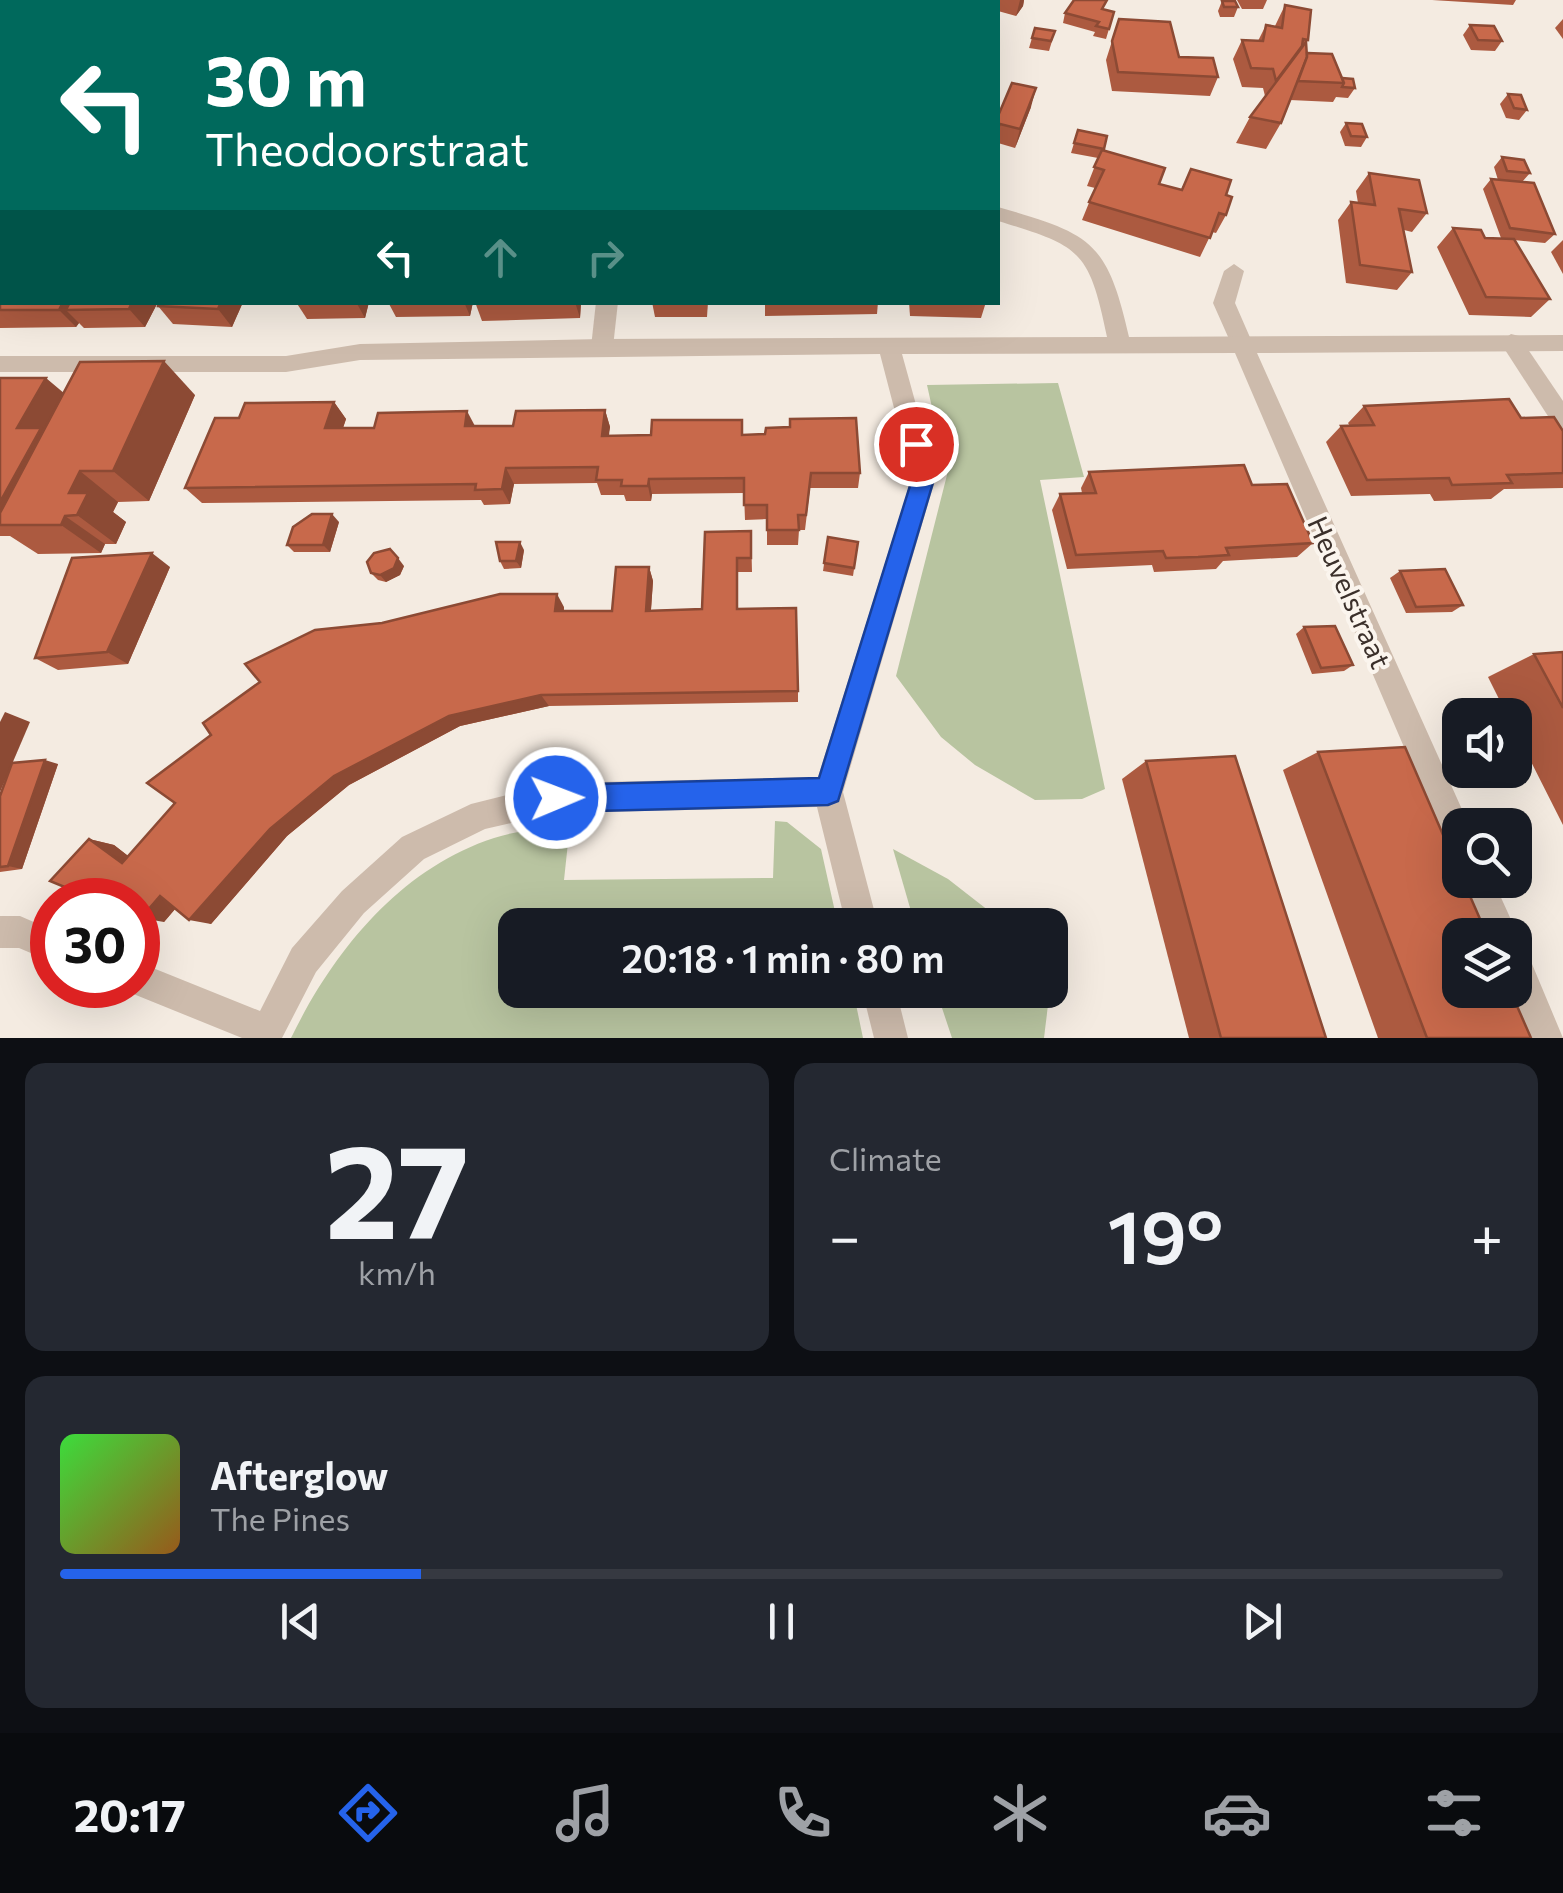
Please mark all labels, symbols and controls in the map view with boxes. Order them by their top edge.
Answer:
text: 30 m [205,35,367,120]
icon: left [40,40,170,170]
text: Theodoorstraat [205,120,529,175]
icon: left [368,230,423,285]
icon: ahead [473,230,528,285]
icon: right [578,230,633,285]
pin [874,402,959,487]
icon: arrive [889,417,944,472]
street label: Heuvelstraat [1301,511,1399,673]
map controls [1442,698,1532,1008]
button: sound [1442,698,1532,788]
position arrow [504,746,608,850]
button: search [1442,808,1532,898]
speed limit sign: 30 [30,878,160,1008]
button: layers [1442,918,1532,1008]
text: 20:18 · 1 min · 80 m [621,934,945,981]
text: 27 [325,1107,469,1266]
text: Climate [829,1138,942,1178]
text: 19° [1107,1188,1223,1279]
text: − [829,1201,860,1268]
text: + [1471,1201,1503,1268]
text: km/h [358,1252,436,1292]
text: Afterglow [210,1451,388,1498]
text: The Pines [210,1498,350,1538]
icon: previous [273,1594,328,1649]
icon: pause [754,1594,809,1649]
icon: next [1235,1594,1290,1649]
icon: directions [333,1778,403,1848]
icon: music [550,1778,620,1848]
icon: phone [768,1778,838,1848]
icon: climate [985,1778,1055,1848]
icon: car [1202,1778,1272,1848]
icon: filters [1419,1778,1489,1848]
text: 20:17 [74,1786,186,1841]

